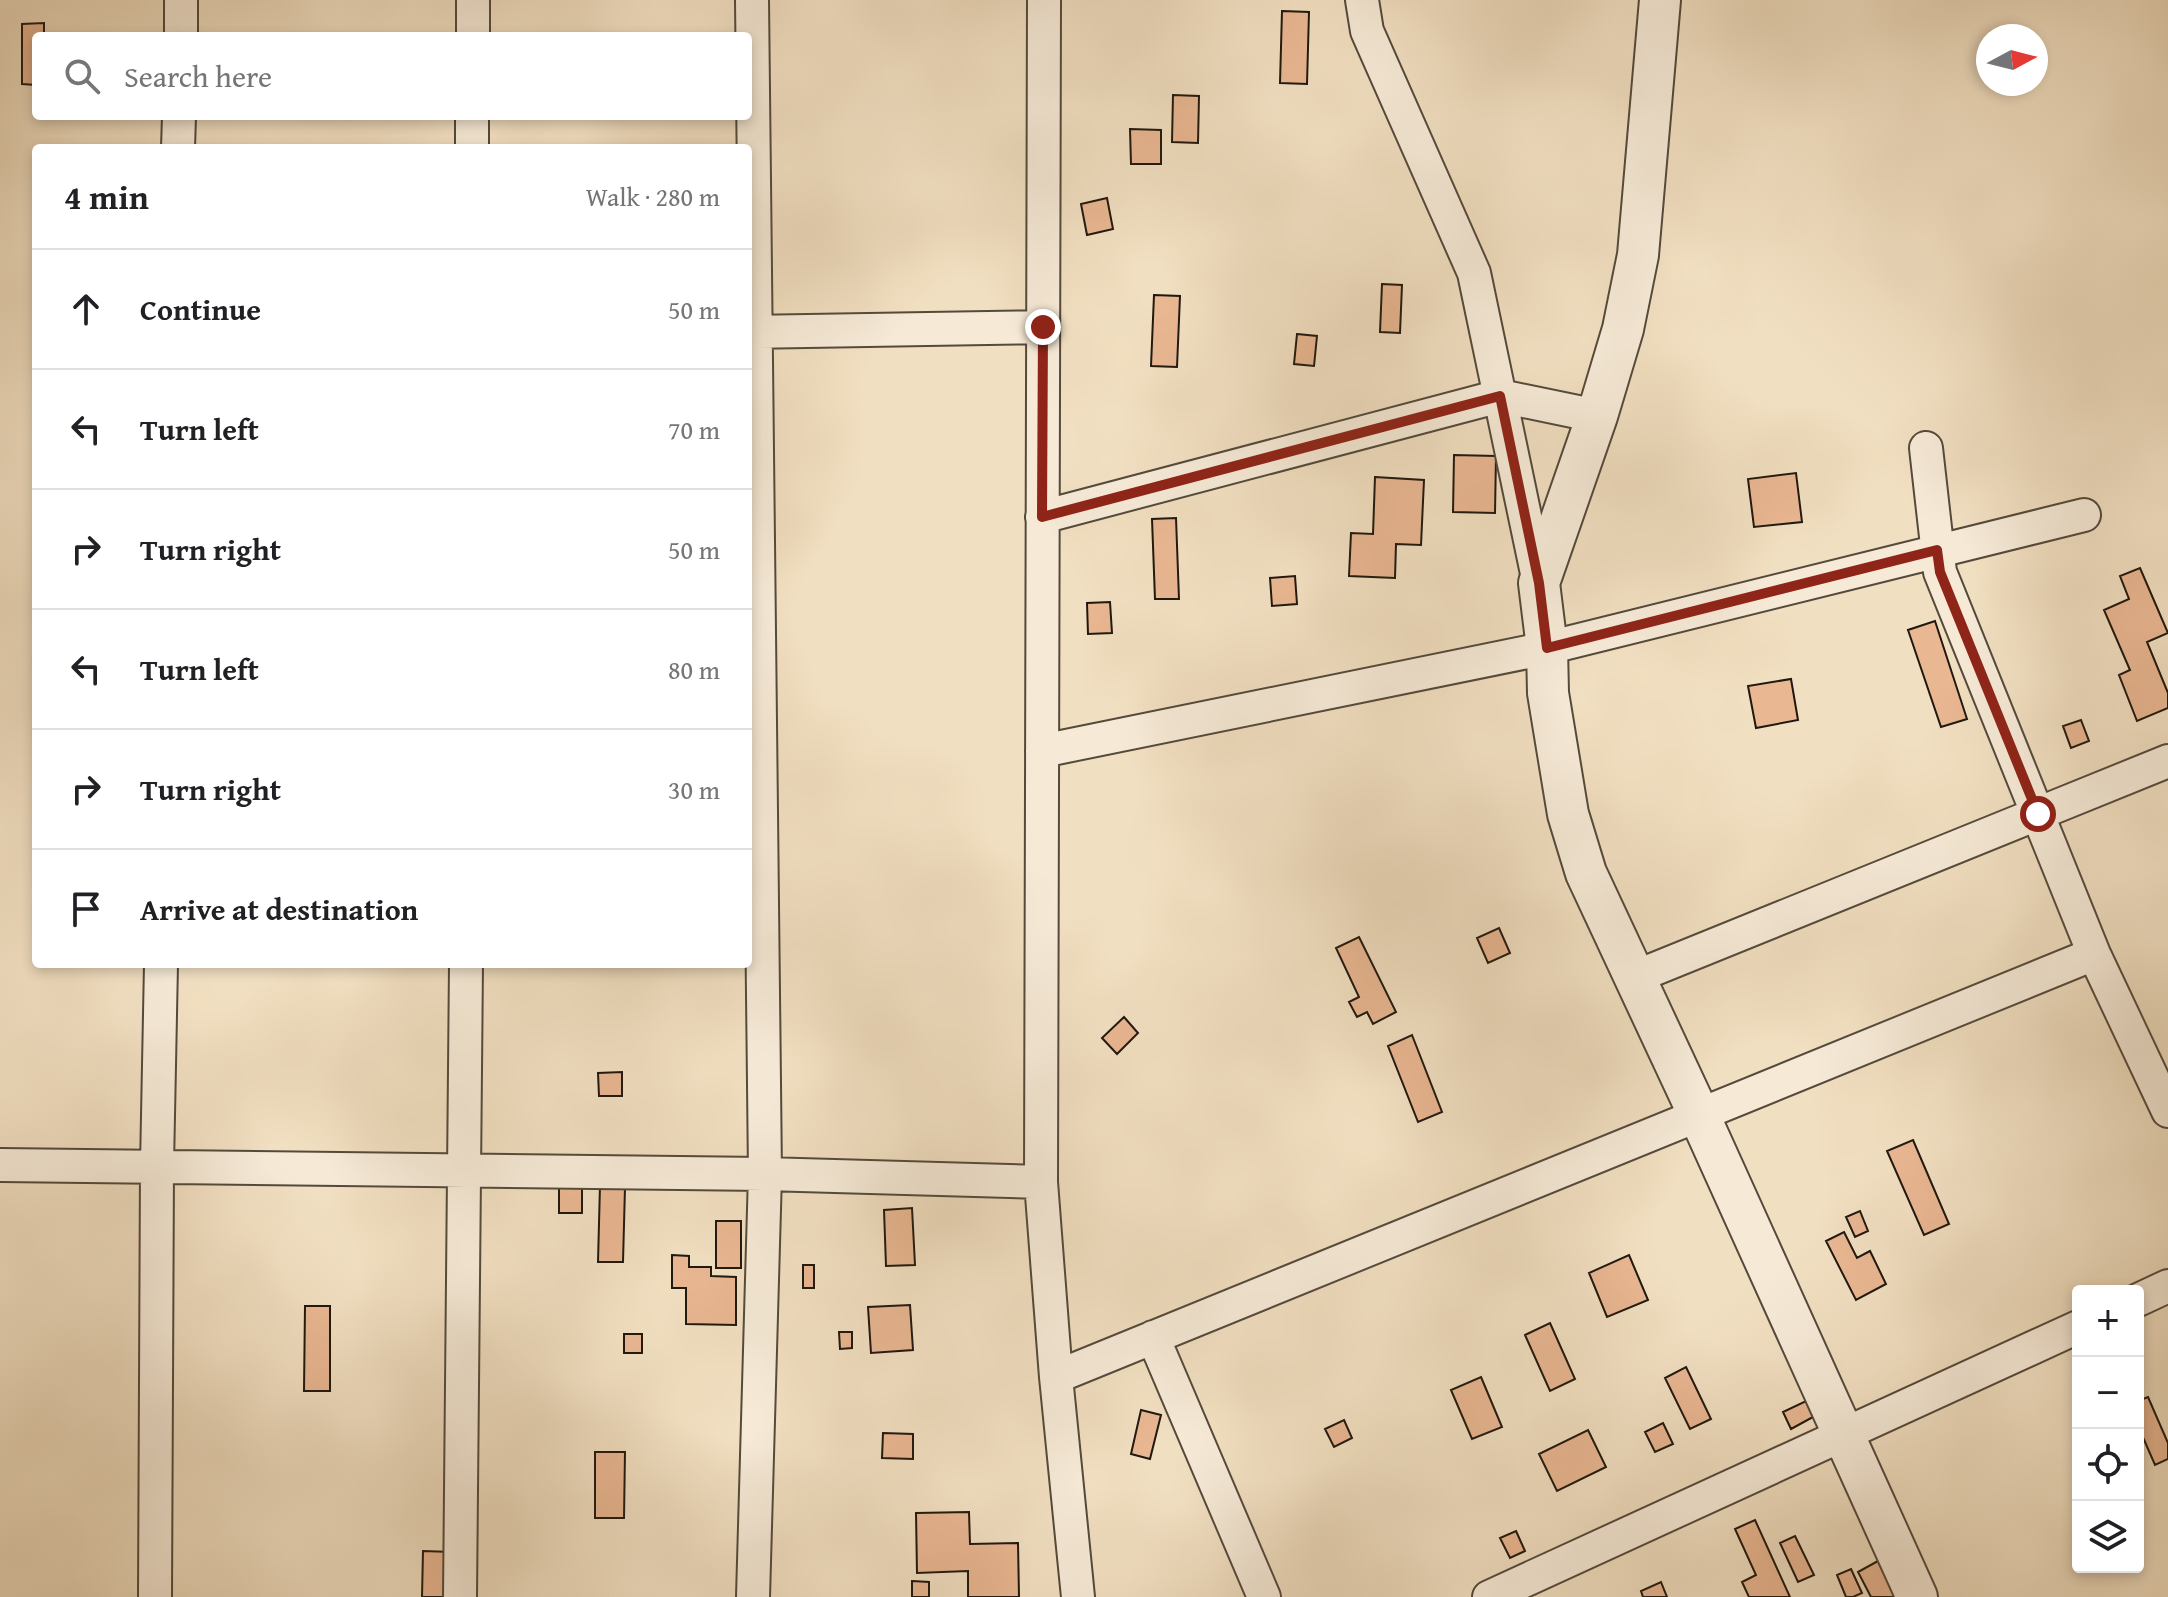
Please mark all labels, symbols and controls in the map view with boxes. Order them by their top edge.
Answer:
north arrow [1976,24,2048,96]
search box [32,32,752,120]
icon: search [60,54,104,98]
text: Search here [124,54,272,98]
text: 4 min [64,172,149,221]
text: Walk · 280 m [586,177,720,216]
icon: ahead [64,287,108,331]
text: Continue [140,287,261,331]
text: 50 m [668,290,720,329]
route end [1025,309,1061,345]
icon: left [64,407,108,451]
text: Turn left [140,407,259,451]
text: 70 m [668,410,720,449]
icon: right [64,527,108,571]
text: Turn right [140,527,281,571]
text: 50 m [668,530,720,569]
icon: left [64,647,108,691]
text: Turn left [140,647,259,691]
text: 80 m [668,650,720,689]
icon: right [64,767,108,811]
text: Turn right [140,767,281,811]
text: 30 m [668,770,720,809]
route start [2020,796,2056,832]
icon: arrive [64,887,108,931]
text: Arrive at destination [140,887,418,931]
map controls [2072,1285,2144,1573]
button: + [2072,1285,2144,1357]
button: − [2072,1357,2144,1429]
button: locate [2072,1429,2144,1501]
button: layers [2072,1501,2144,1573]

